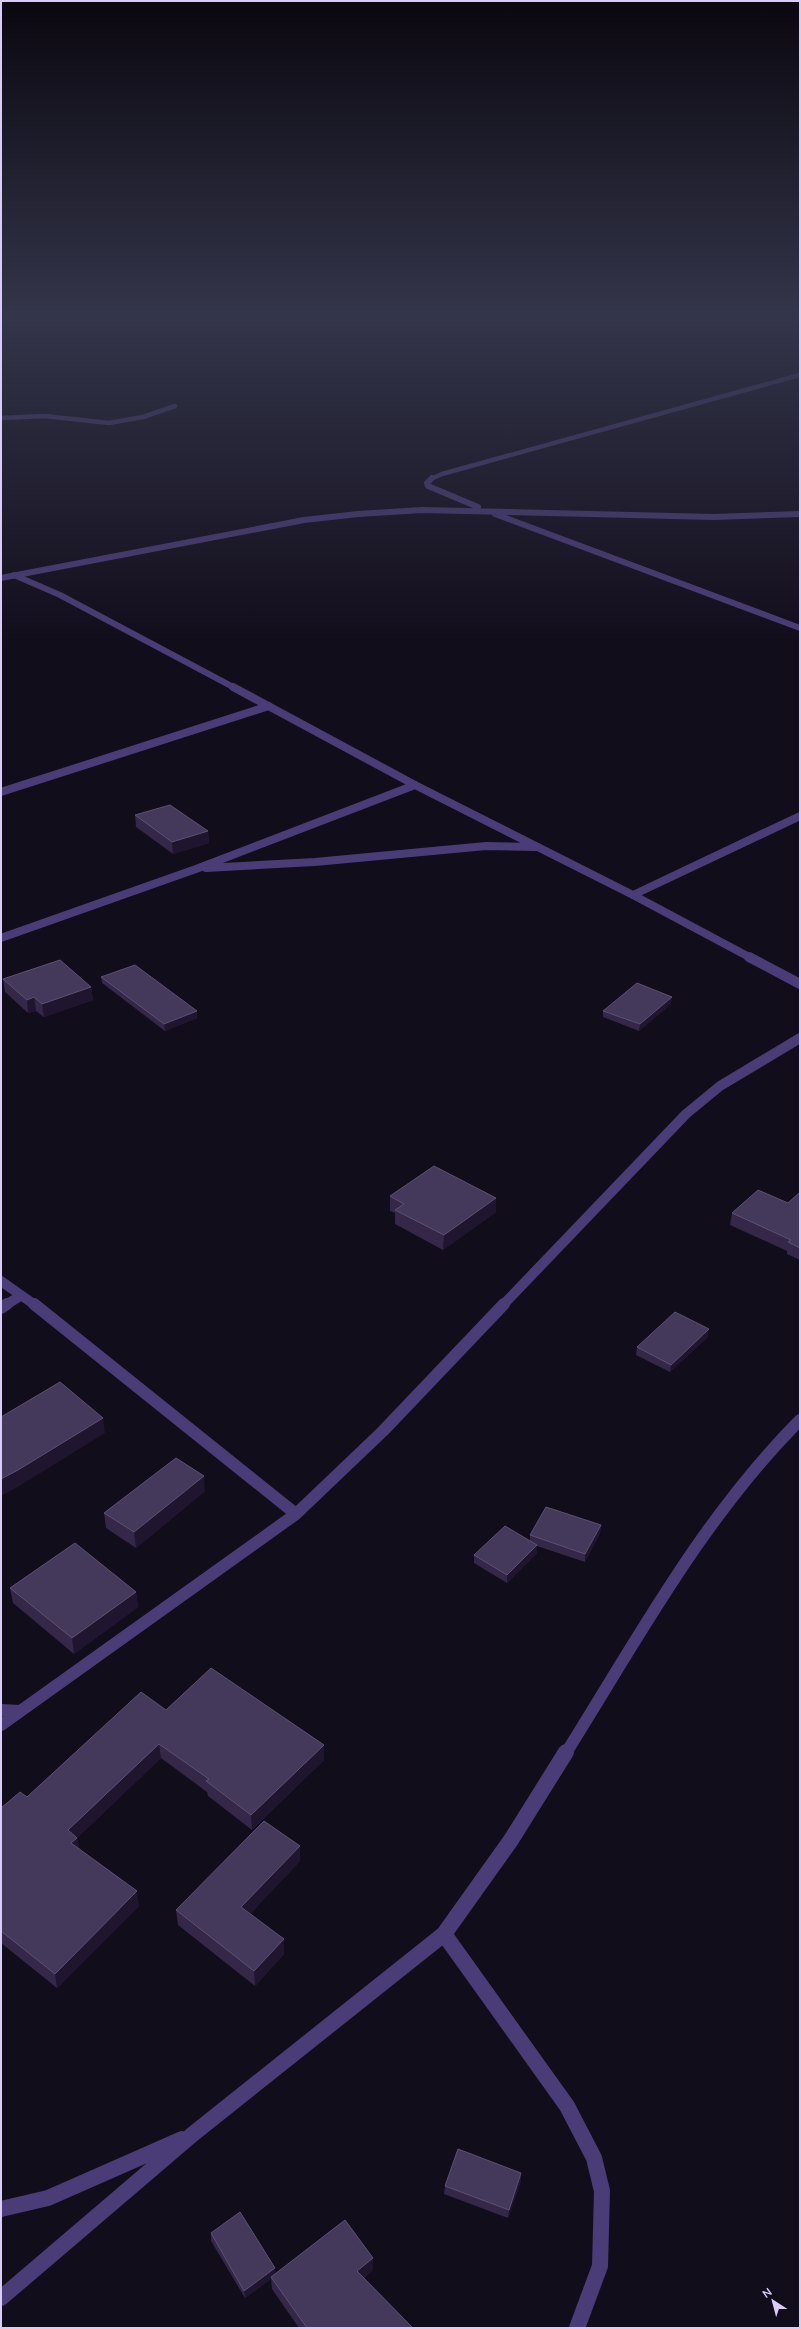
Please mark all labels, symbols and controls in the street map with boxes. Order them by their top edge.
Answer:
north arrow [753,2281,793,2321]
text: N [760,2285,775,2301]

